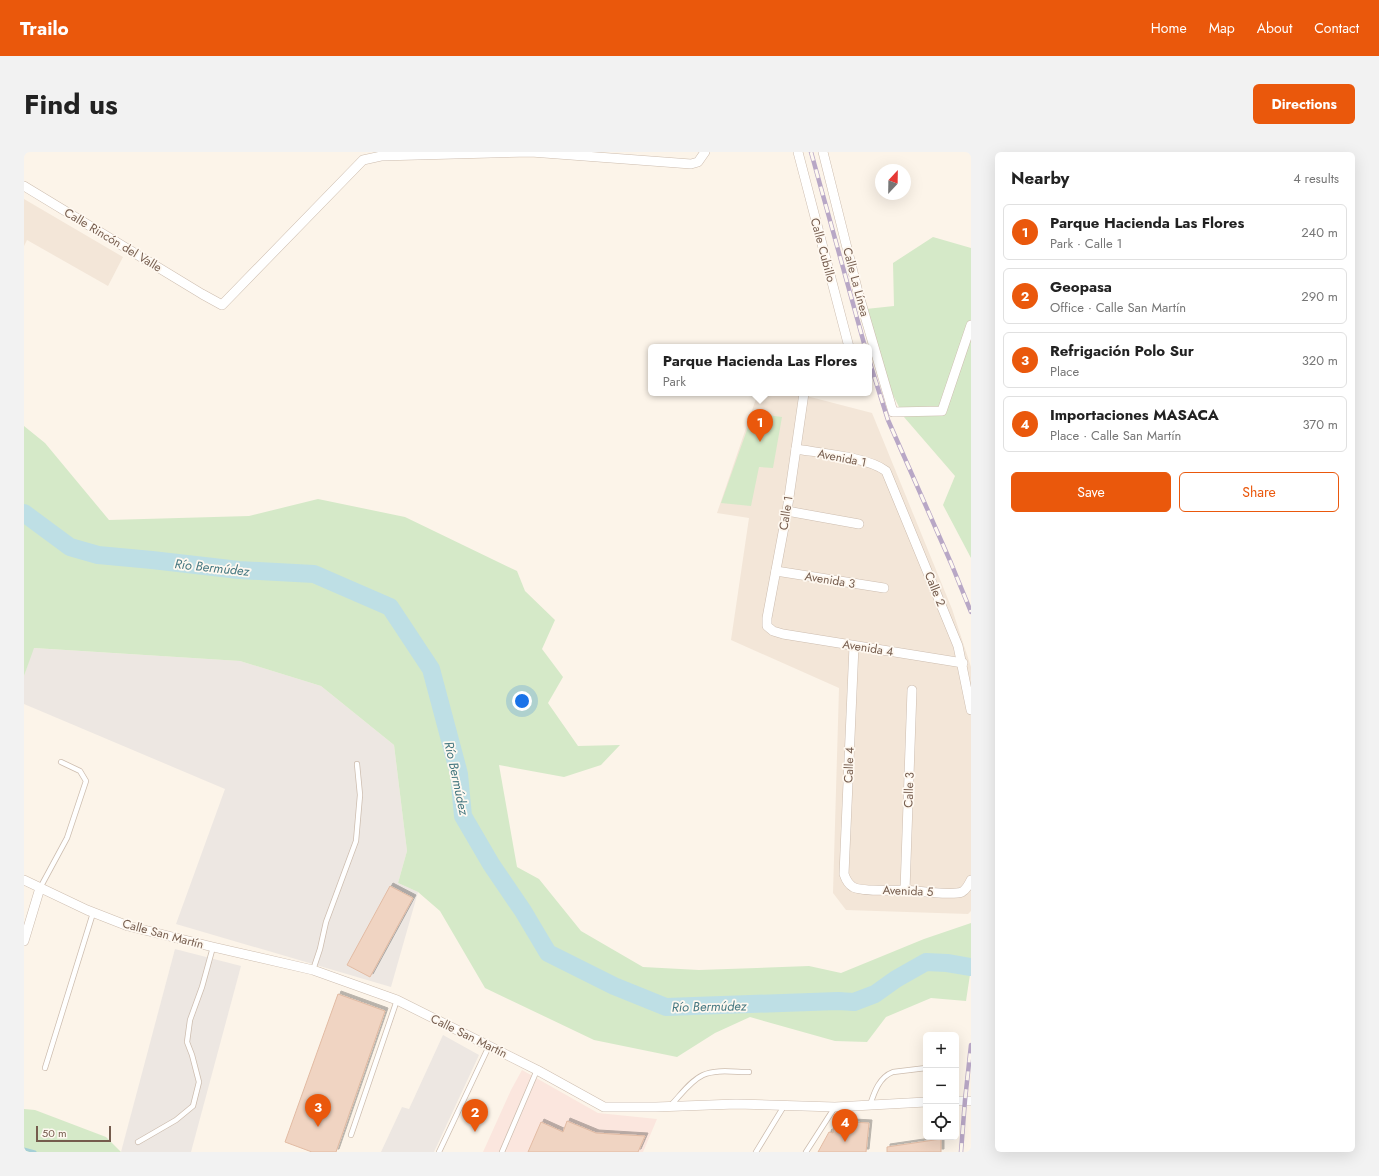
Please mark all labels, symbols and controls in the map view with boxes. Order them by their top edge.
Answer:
text: Trailo [20,15,69,42]
text: Home [1151,18,1187,38]
text: Map [1209,18,1235,38]
text: About [1257,18,1292,38]
text: Contact [1314,18,1359,38]
text: Find us [24,84,118,125]
button: Directions [1253,84,1355,124]
north arrow [875,164,911,200]
text: Nearby [1011,166,1069,190]
text: 4 results [1293,169,1339,188]
street label: Calle Rincón del Valle [61,204,165,276]
text: Parque Hacienda Las Flores [1050,212,1244,234]
street label: Calle Cubillo [806,216,840,285]
text: 1 [1022,223,1028,242]
text: 240 m [1301,223,1338,242]
text: Park · Calle 1 [1050,234,1122,253]
street label: Calle La Línea [838,245,874,319]
text: Geopasa [1050,276,1112,298]
text: 2 [1021,287,1029,306]
text: 290 m [1301,287,1338,306]
text: Office · Calle San Martín [1050,298,1186,317]
text: Refrigación Polo Sur [1050,340,1194,362]
popup [648,344,872,396]
text: Parque Hacienda Las Flores [663,350,857,372]
text: 3 [1021,351,1029,370]
text: 320 m [1302,351,1338,370]
text: Place [1050,362,1079,381]
text: Park [663,372,686,391]
text: Importaciones MASACA [1050,404,1219,426]
pin: 1 [747,409,773,442]
text: 4 [1020,415,1030,434]
text: 370 m [1302,415,1338,434]
text: Place · Calle San Martín [1050,426,1181,445]
street label: Avenida 1 [816,444,868,472]
button: Save [1011,472,1171,512]
button: Share [1179,472,1339,512]
street label: Calle 1 [774,494,798,532]
water label: Río Bermúdez [174,554,251,581]
street label: Avenida 3 [804,567,857,593]
street label: Calle 2 [920,569,950,609]
street label: Avenida 4 [841,635,895,661]
your location [512,691,532,711]
water label: Río Bermúdez [439,740,474,818]
street label: Calle 4 [839,747,859,783]
street label: Calle 3 [899,771,919,808]
street label: Avenida 5 [882,881,934,901]
street label: Calle San Martín [120,915,206,953]
water label: Río Bermúdez [671,996,748,1017]
street label: Calle San Martín [428,1010,510,1062]
map controls [923,1032,959,1140]
button: + [923,1032,959,1068]
button: − [923,1068,959,1104]
pin: 3 [305,1094,331,1127]
pin: 2 [462,1099,488,1132]
button: locate [923,1104,959,1140]
pin: 4 [832,1109,858,1142]
scale bar [36,1124,111,1143]
text: 50 m [42,1125,67,1141]

